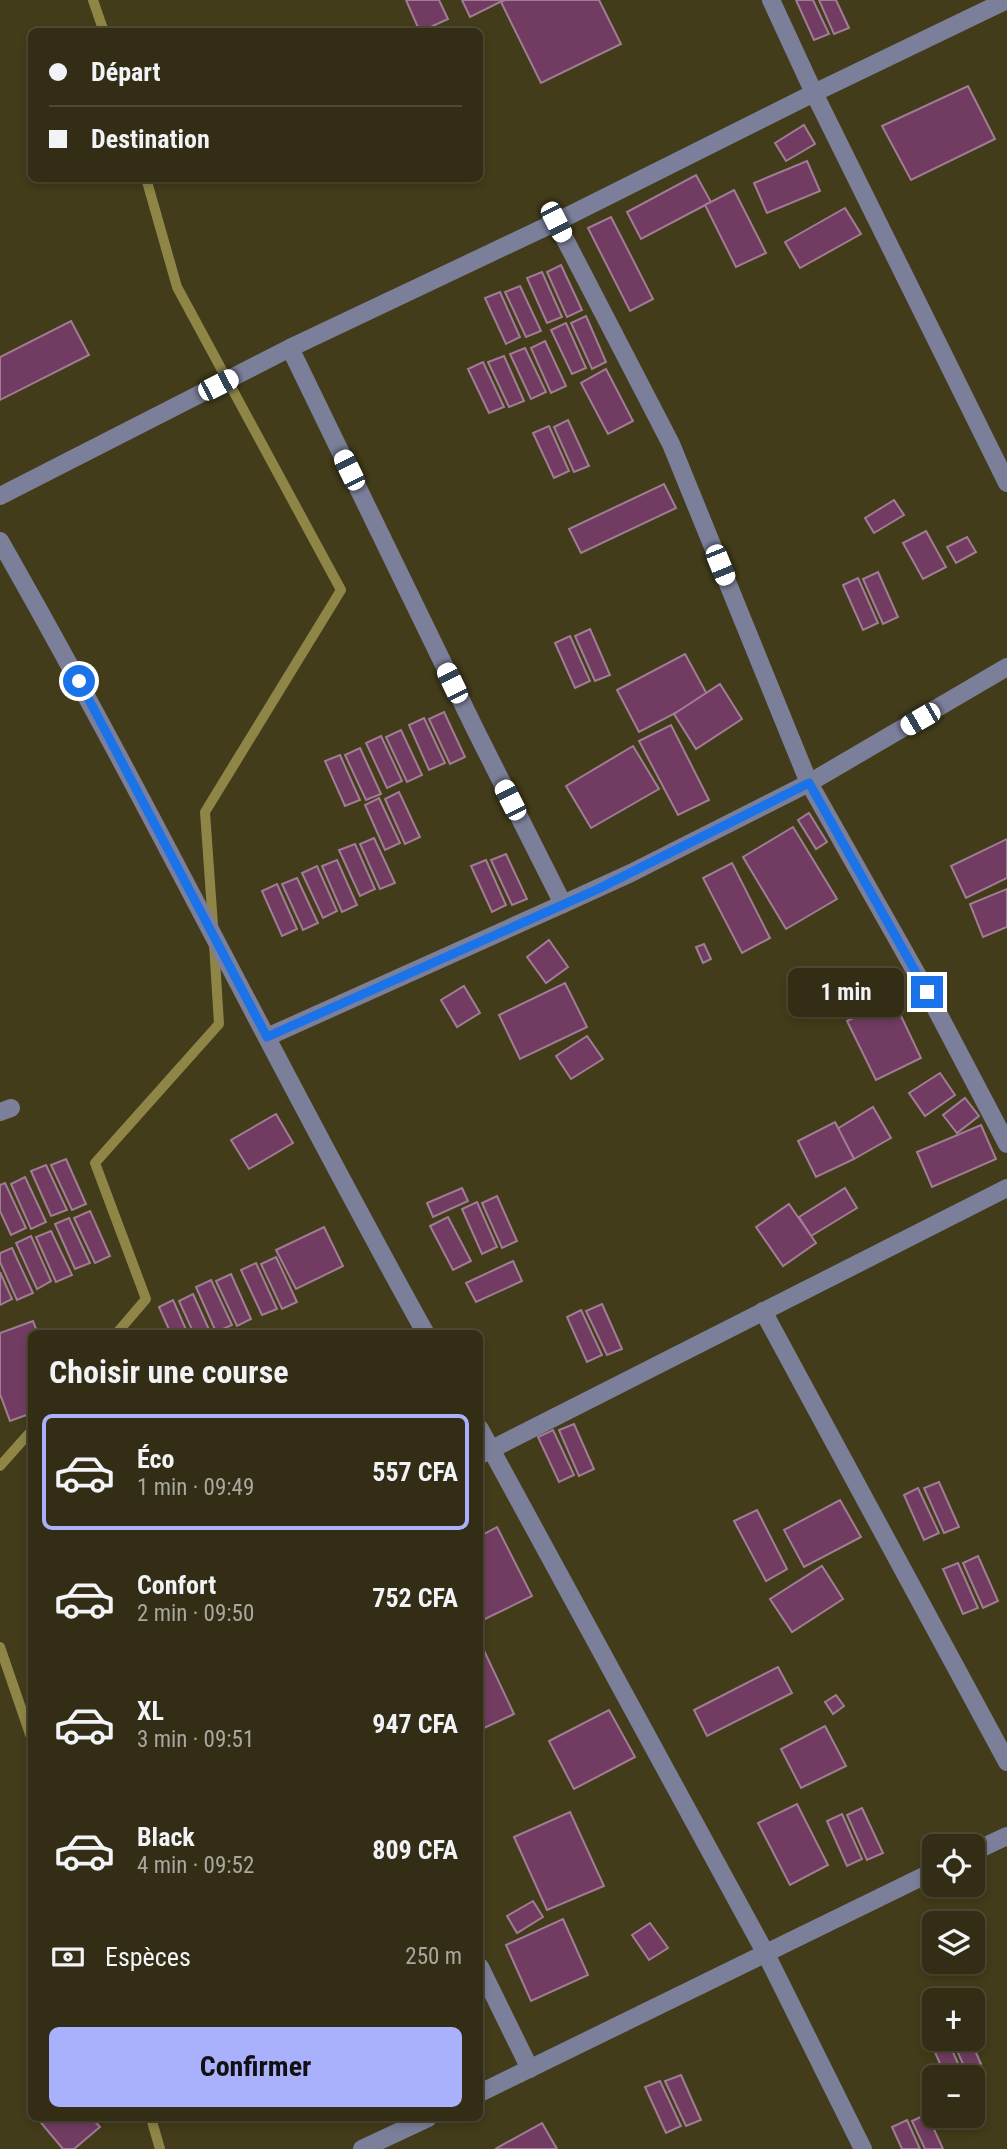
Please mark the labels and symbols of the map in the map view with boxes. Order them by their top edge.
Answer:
car [538,199,575,245]
car [195,366,242,404]
car [331,447,368,493]
car [703,542,738,588]
car [434,660,471,706]
route start [63,665,95,697]
car [897,699,944,739]
car [492,777,529,823]
callout: 1 min [787,968,902,1016]
route end [911,976,943,1008]

